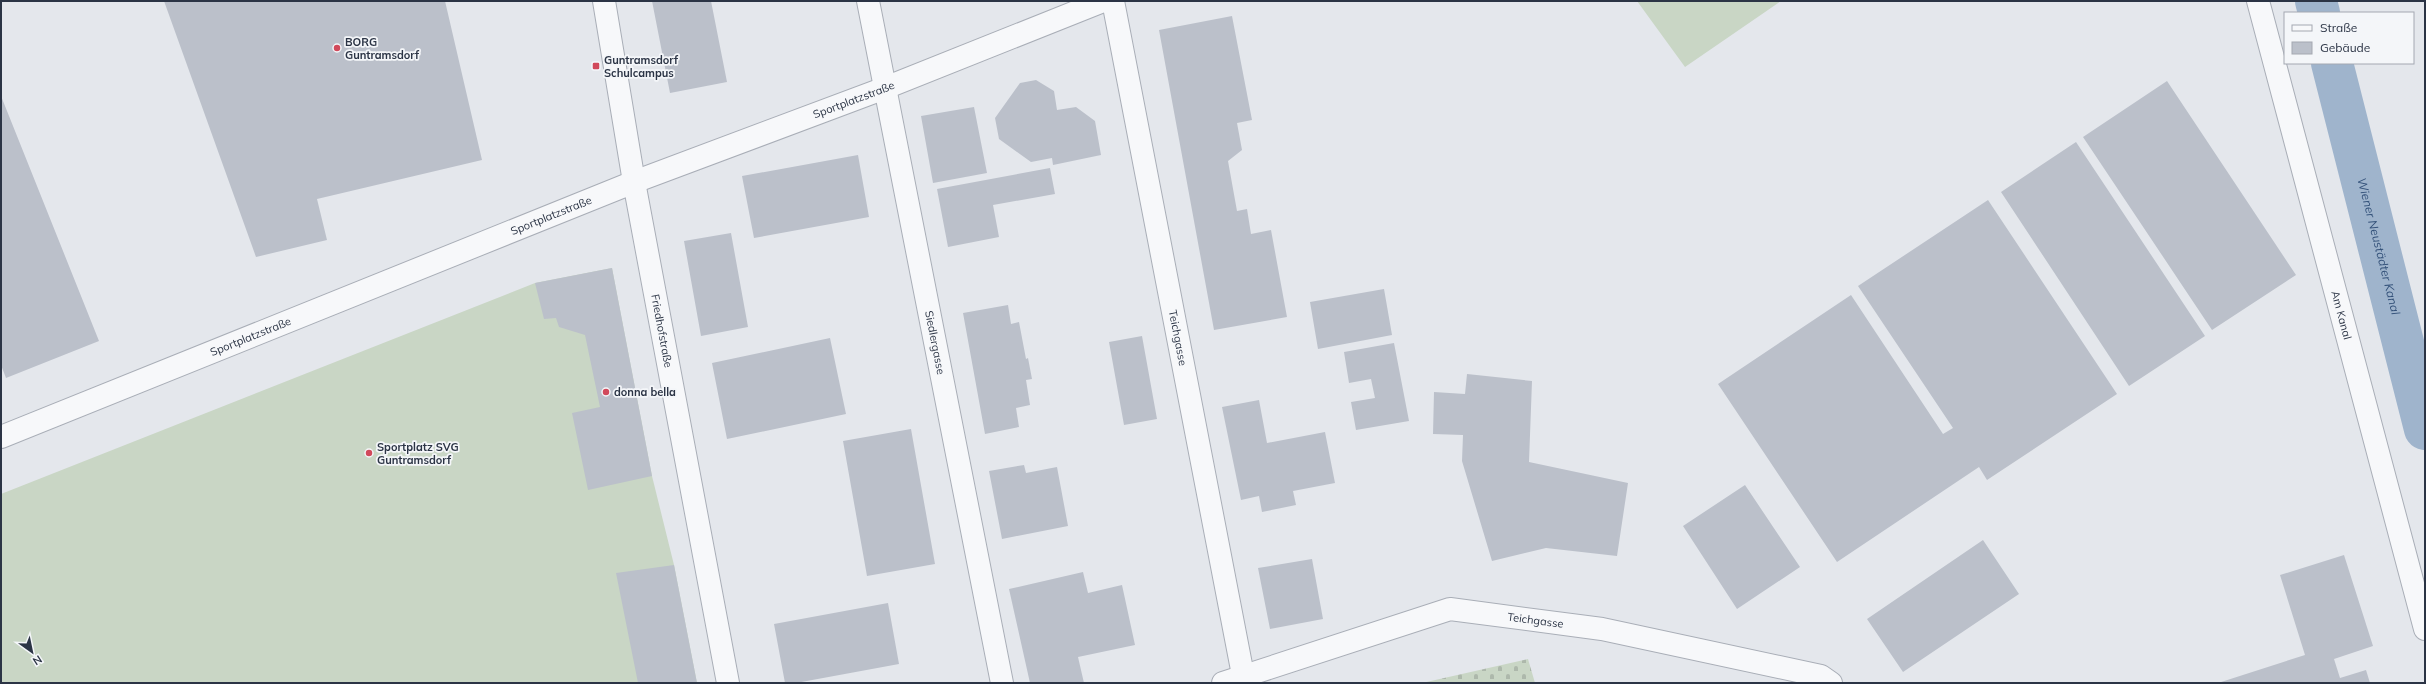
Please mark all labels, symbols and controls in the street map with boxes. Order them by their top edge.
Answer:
legend [2284,12,2414,64]
text: Straße [2320,20,2357,35]
place label: BORG Guntramsdorf [345,35,420,62]
text: Gebäude [2320,40,2370,55]
marker: BORG Guntramsdorf [332,43,342,53]
place label: Guntramsdorf Schulcampus [604,53,679,80]
marker: Guntramsdorf Schulcampus [591,61,601,71]
street label: Sportplatzstraße [811,78,897,121]
water label: Wiener Neustädter Kanal [2354,176,2404,316]
street label: Sportplatzstraße [509,193,594,238]
street label: Am Kanal [2328,289,2355,341]
street label: Friedhofstraße [648,293,676,369]
street label: Siedlergasse [922,309,948,376]
street label: Teichgasse [1166,309,1190,367]
street label: Sportplatzstraße [208,314,293,359]
place label: donna bella [614,385,676,399]
marker: donna bella [601,387,611,397]
place label: Sportplatz SVG Guntramsdorf [377,440,459,467]
marker: Sportplatz SVG Guntramsdorf [364,448,374,458]
street label: Teichgasse [1507,610,1564,631]
north arrow [12,632,52,672]
text: N [30,652,45,669]

